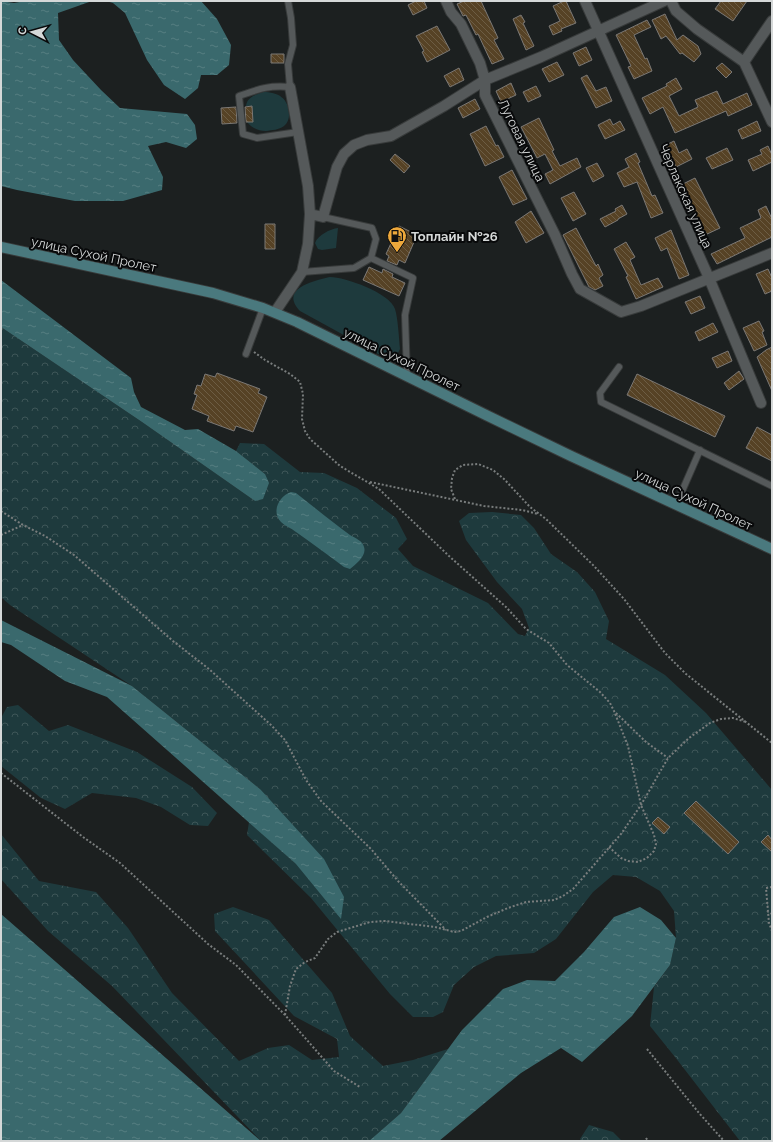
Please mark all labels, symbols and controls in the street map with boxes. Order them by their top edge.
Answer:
north arrow [12,12,52,52]
text: С [16,26,29,35]
street label: Луговая улица [495,96,548,184]
street label: Черлакская улица [656,142,715,251]
fuel station icon: Топлайн №26 [386,225,408,253]
place label: Топлайн №26 [411,229,498,244]
street label: улица Сухой Пролет [30,234,158,275]
street label: улица Сухой Пролет [341,325,462,394]
street label: улица Сухой Пролет [633,466,755,533]

